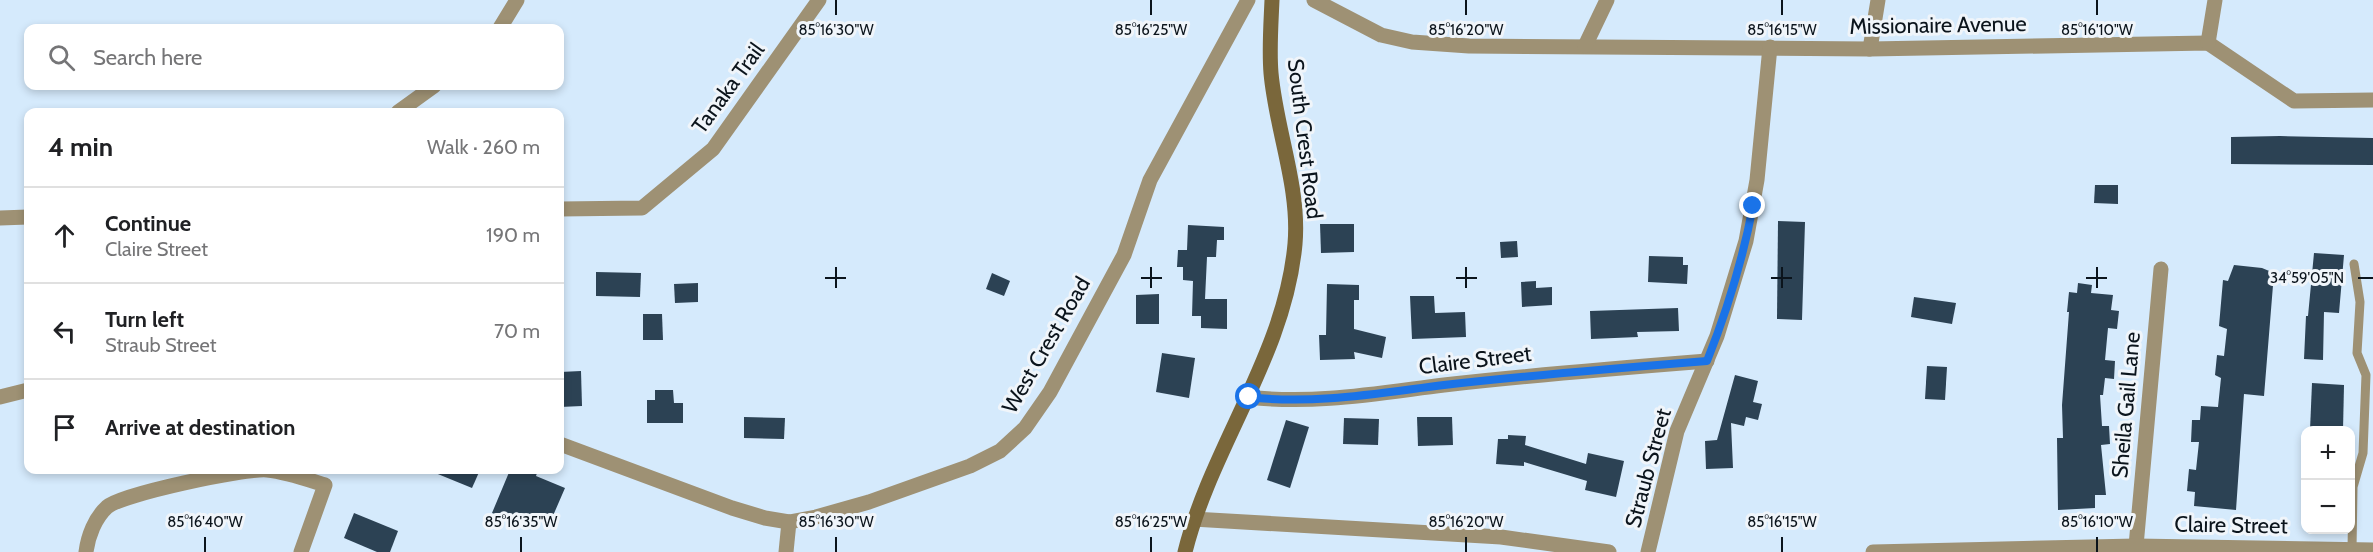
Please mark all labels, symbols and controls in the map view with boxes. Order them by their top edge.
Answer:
street label: Missionaire Avenue [1849,10,2027,40]
text: 85°16'30"W [798,21,874,39]
text: 85°16'25"W [1115,21,1188,39]
text: 85°16'20"W [1429,21,1504,39]
text: 85°16'15"W [1747,21,1818,39]
text: 85°16'10"W [2061,21,2134,39]
search box [24,24,564,90]
street label: Tanaka Trail [686,37,771,139]
icon: search [45,41,78,74]
text: Search here [93,44,202,71]
street label: South Crest Road [1282,57,1328,221]
text: 4 min [48,131,113,163]
text: Walk · 260 m [427,135,540,159]
route end [1739,192,1765,218]
text: Continue [105,210,191,237]
icon: ahead [48,219,81,252]
text: 190 m [486,223,540,247]
text: Claire Street [105,237,208,261]
text: 34°59'05"N [2270,269,2344,287]
street label: West Crest Road [996,272,1096,418]
text: Turn left [105,306,184,333]
icon: left [48,315,81,348]
text: 70 m [494,319,540,343]
street label: Sheila Gail Lane [2106,331,2146,479]
text: Straub Street [105,333,216,357]
street label: Claire Street [1417,340,1533,380]
route start [1235,383,1261,409]
street label: Straub Street [1619,405,1677,531]
icon: arrive [48,411,81,444]
text: Arrive at destination [105,414,295,441]
map controls [2301,426,2355,534]
button: + [2301,426,2355,480]
button: − [2301,480,2355,534]
street label: Claire Street [2174,511,2289,539]
text: 85°16'40"W [167,513,244,531]
text: 85°16'35"W [485,513,558,531]
text: 85°16'30"W [798,513,874,531]
text: 85°16'25"W [1115,513,1188,531]
text: 85°16'20"W [1429,513,1504,531]
text: 85°16'15"W [1747,513,1818,531]
text: 85°16'10"W [2061,513,2134,531]

